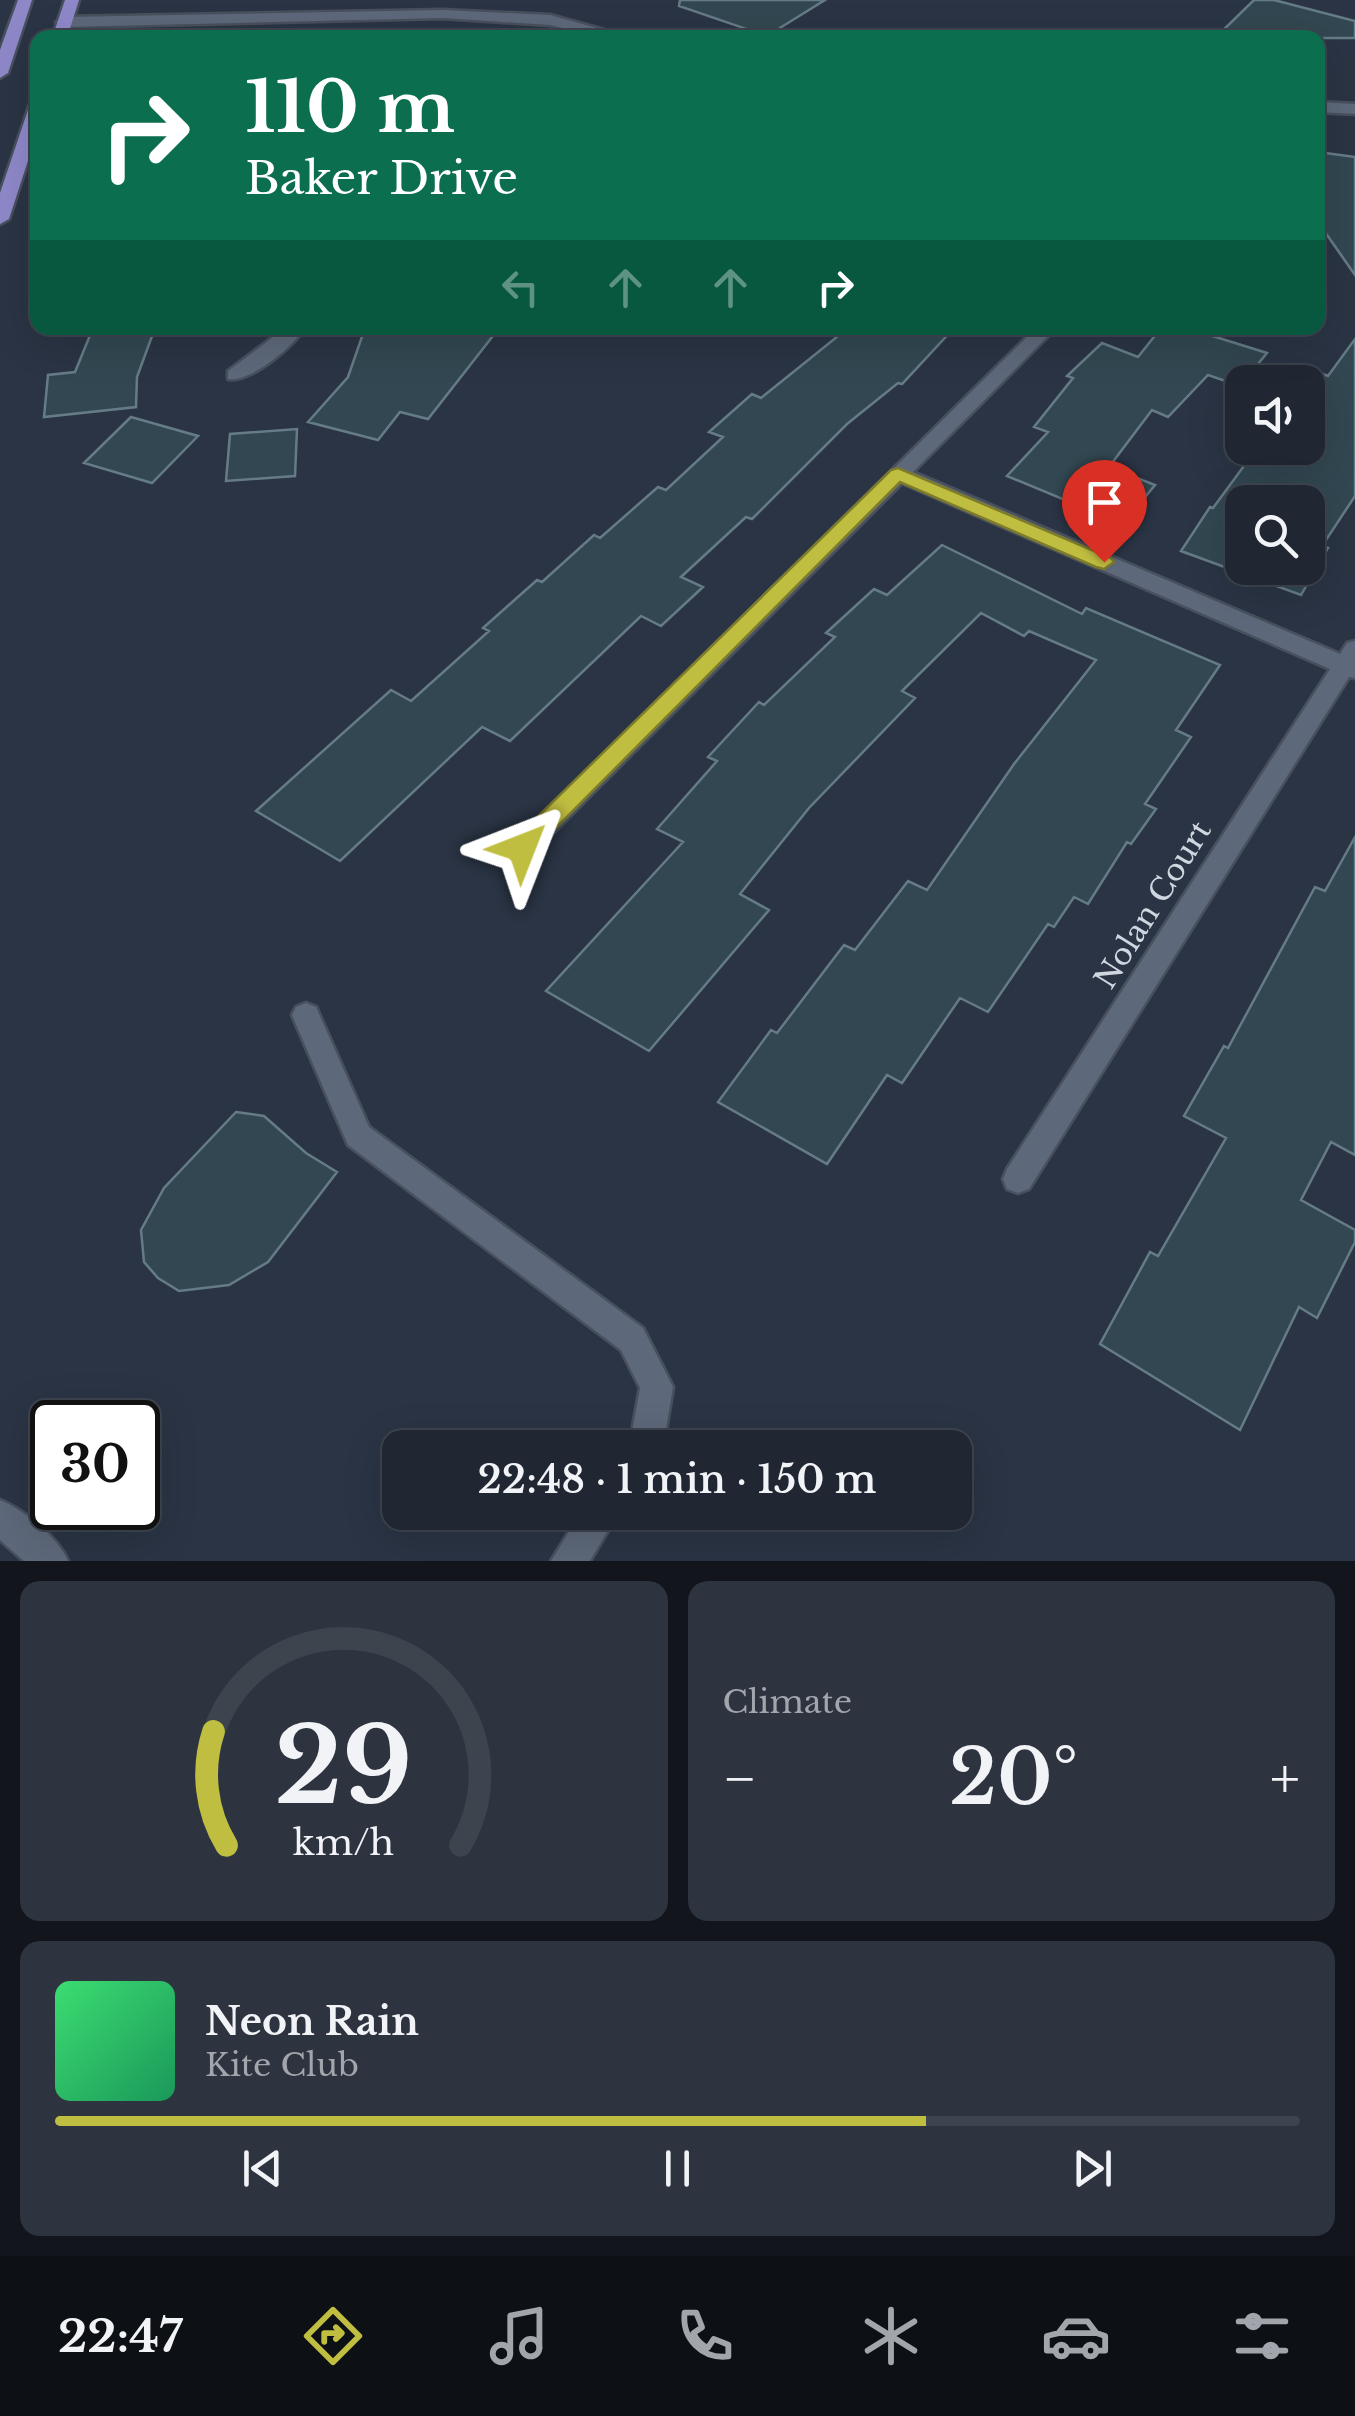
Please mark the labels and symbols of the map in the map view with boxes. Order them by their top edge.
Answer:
pin [1062,460,1147,563]
position arrow [470,796,574,900]
street label: Nolan Court [1086,813,1219,995]
speed limit sign: 30 [30,1400,160,1530]

